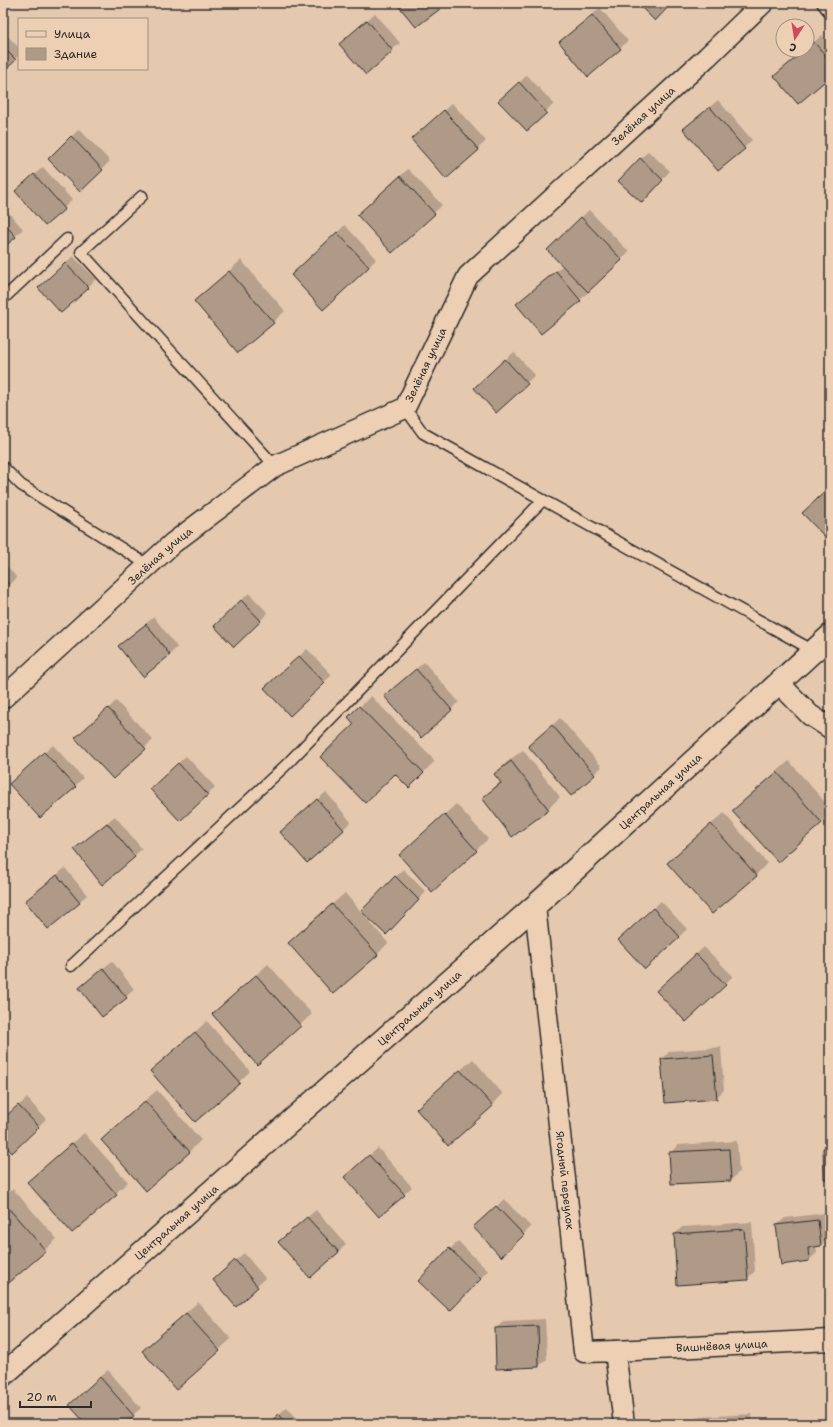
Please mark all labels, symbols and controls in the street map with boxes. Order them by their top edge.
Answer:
legend [18,18,148,70]
north arrow [775,18,815,58]
text: Улица [54,26,91,42]
text: С [788,39,798,55]
text: Здание [54,46,98,62]
street label: Зелёная улица [608,82,678,149]
street label: Зелёная улица [401,325,450,405]
street label: Зелёная улица [125,523,196,588]
street label: Центральная улица [616,750,705,833]
street label: Центральная улица [374,967,465,1049]
street label: Ягодный переулок [552,1130,578,1231]
street label: Центральная улица [131,1181,222,1263]
street label: Вишнёвая улица [676,1336,768,1355]
scale bar [20,1383,91,1409]
text: 20 m [26,1389,57,1405]

